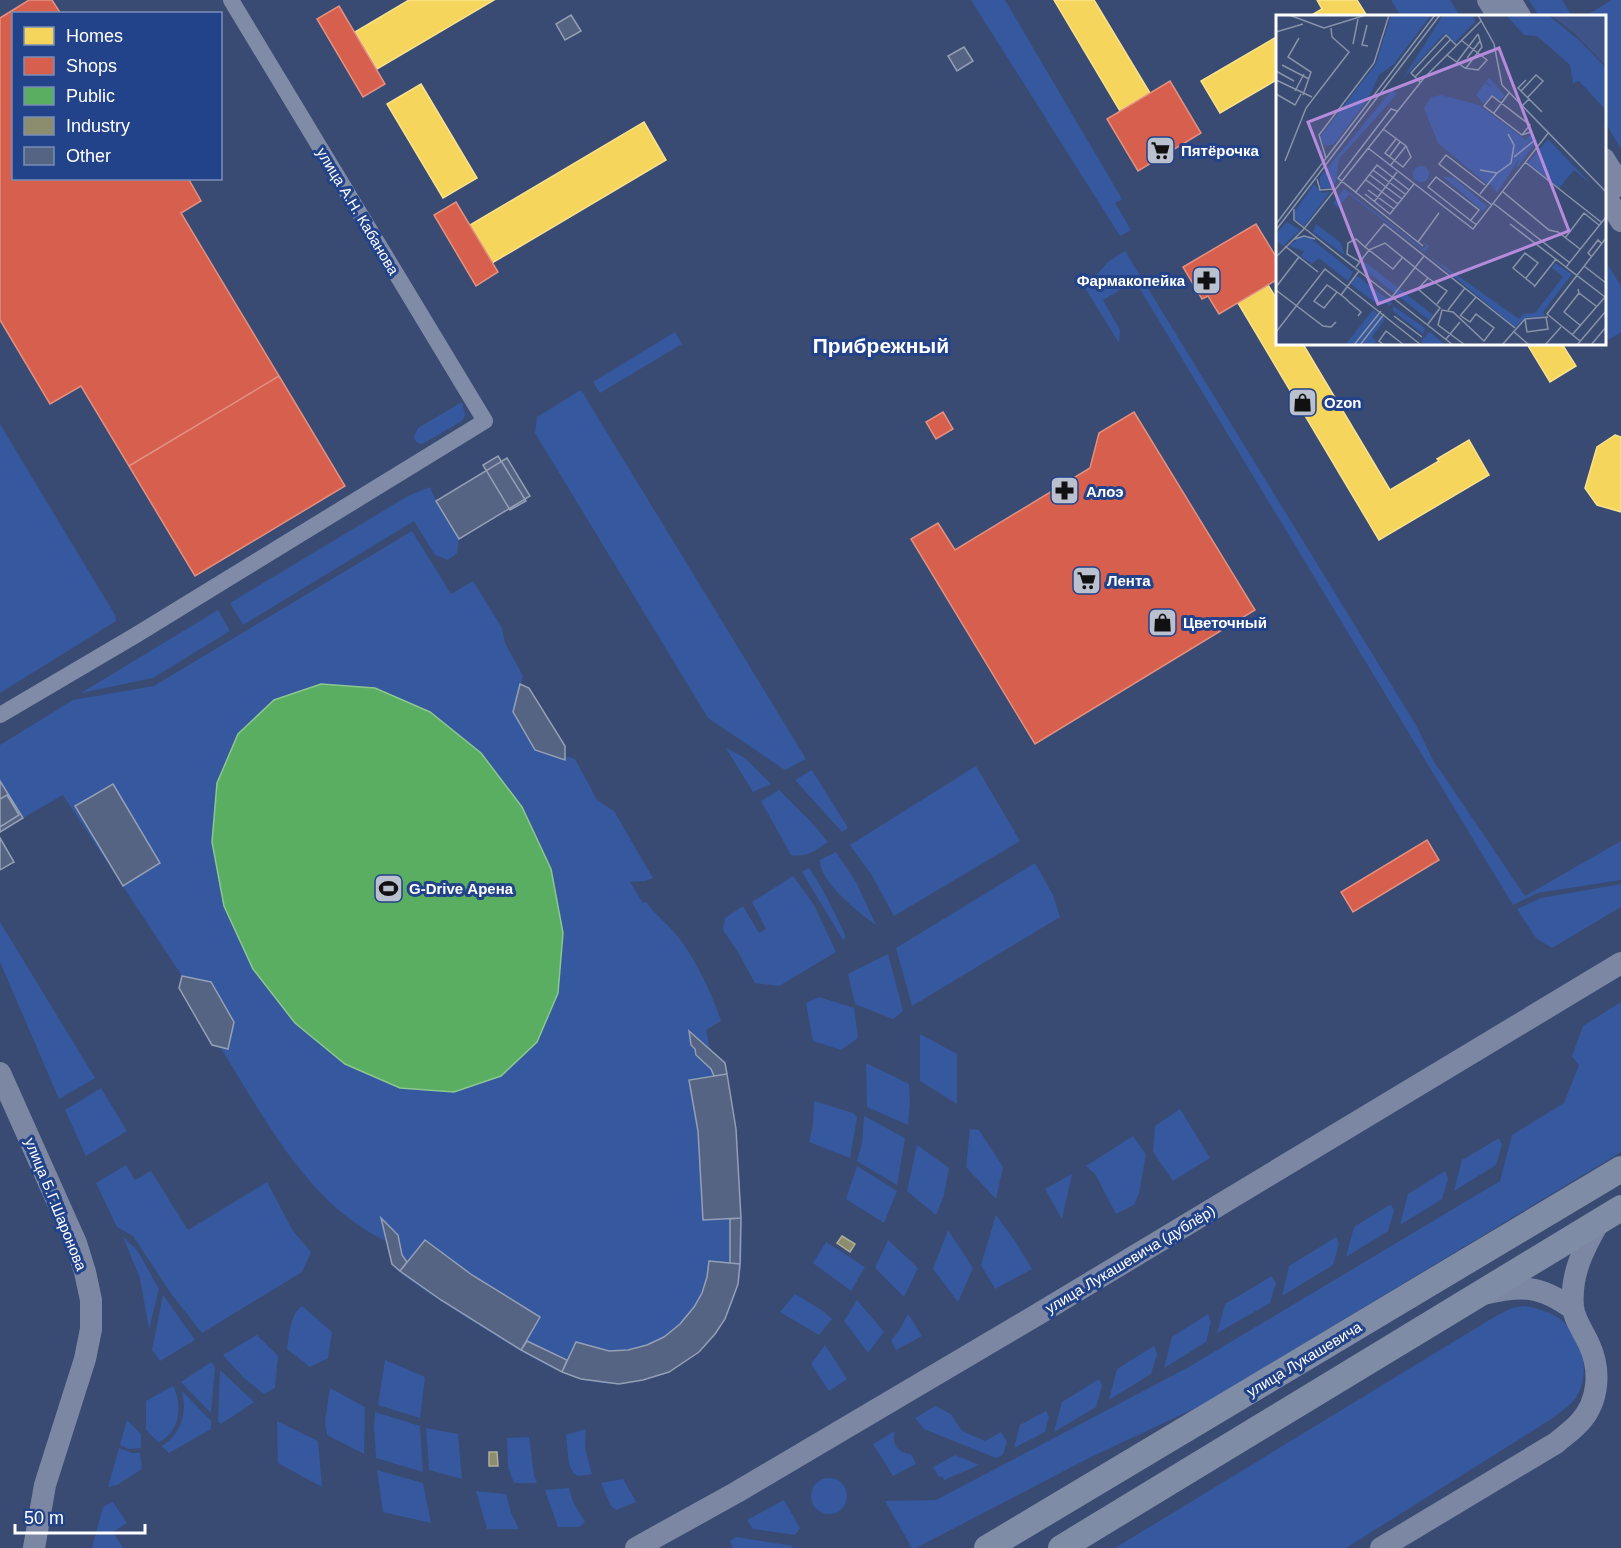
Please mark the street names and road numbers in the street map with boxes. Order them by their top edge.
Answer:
street label: улица А.Н. Кабанова [313,144,403,278]
street label: улица Б.Г.Шаронова [22,1135,91,1273]
street label: улица Лукашевича (дублёр) [1042,1202,1218,1316]
street label: улица Лукашевича [1243,1318,1365,1400]

